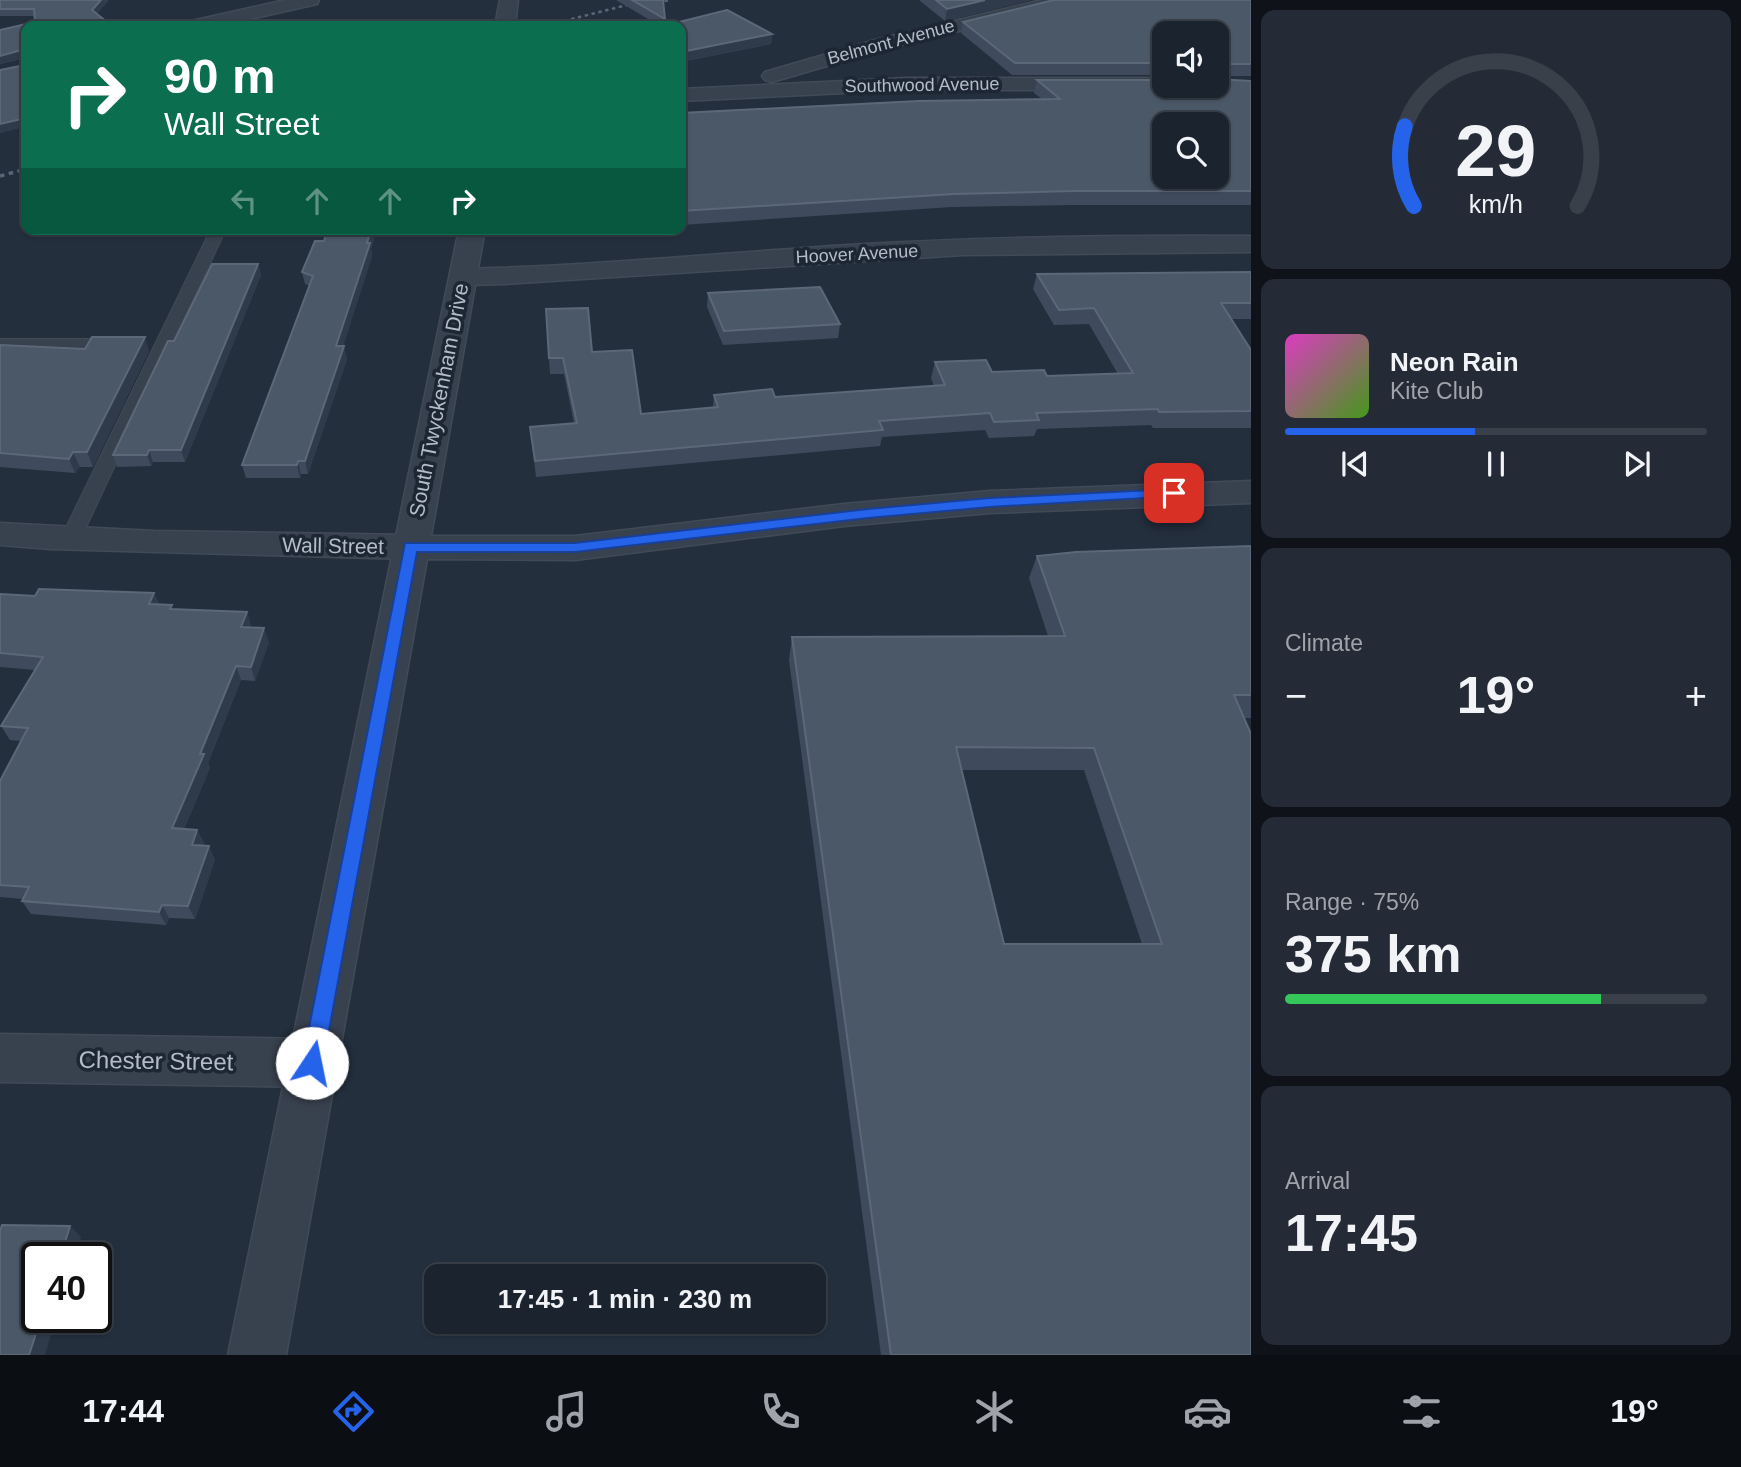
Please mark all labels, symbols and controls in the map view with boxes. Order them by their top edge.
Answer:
street label: Belmont Avenue [825,15,957,69]
map controls [1152,21,1229,189]
button: sound [1152,21,1229,98]
icon: right [49,49,140,140]
text: 90 m [164,49,276,103]
street label: Southwood Avenue [844,74,1000,96]
text: Wall Street [164,106,319,142]
text: 29 [1456,110,1536,191]
button: search [1152,112,1229,189]
icon: left [225,182,263,220]
icon: ahead [298,182,336,220]
icon: ahead [371,182,409,220]
icon: right [444,182,482,220]
text: km/h [1469,189,1523,217]
street label: Hoover Avenue [795,241,919,267]
street label: South Twyckenham Drive [405,281,472,519]
text: Neon Rain [1390,347,1519,377]
text: Kite Club [1390,378,1483,404]
icon: previous [1336,445,1374,483]
icon: pause [1477,445,1515,483]
icon: next [1618,445,1656,483]
pin [1144,463,1204,523]
icon: arrive [1155,474,1193,512]
street label: Wall Street [282,533,384,558]
text: Climate [1285,630,1363,656]
text: 19° [1457,666,1535,724]
text: − [1285,675,1307,717]
text: + [1685,675,1707,717]
text: Range · 75% [1285,889,1419,915]
text: 375 km [1285,925,1461,983]
position arrow [275,1026,349,1100]
street label: Chester Street [78,1046,234,1075]
text: Arrival [1285,1168,1350,1194]
text: 17:45 [1285,1204,1418,1262]
speed limit sign: 40 [21,1242,112,1333]
text: 17:45 · 1 min · 230 m [498,1284,752,1314]
icon: directions [329,1387,378,1436]
icon: music [542,1387,591,1436]
icon: phone [756,1387,805,1436]
icon: climate [970,1387,1019,1436]
icon: car [1183,1387,1232,1436]
icon: filters [1397,1387,1446,1436]
text: 17:44 [82,1393,164,1429]
text: 19° [1610,1393,1659,1429]

